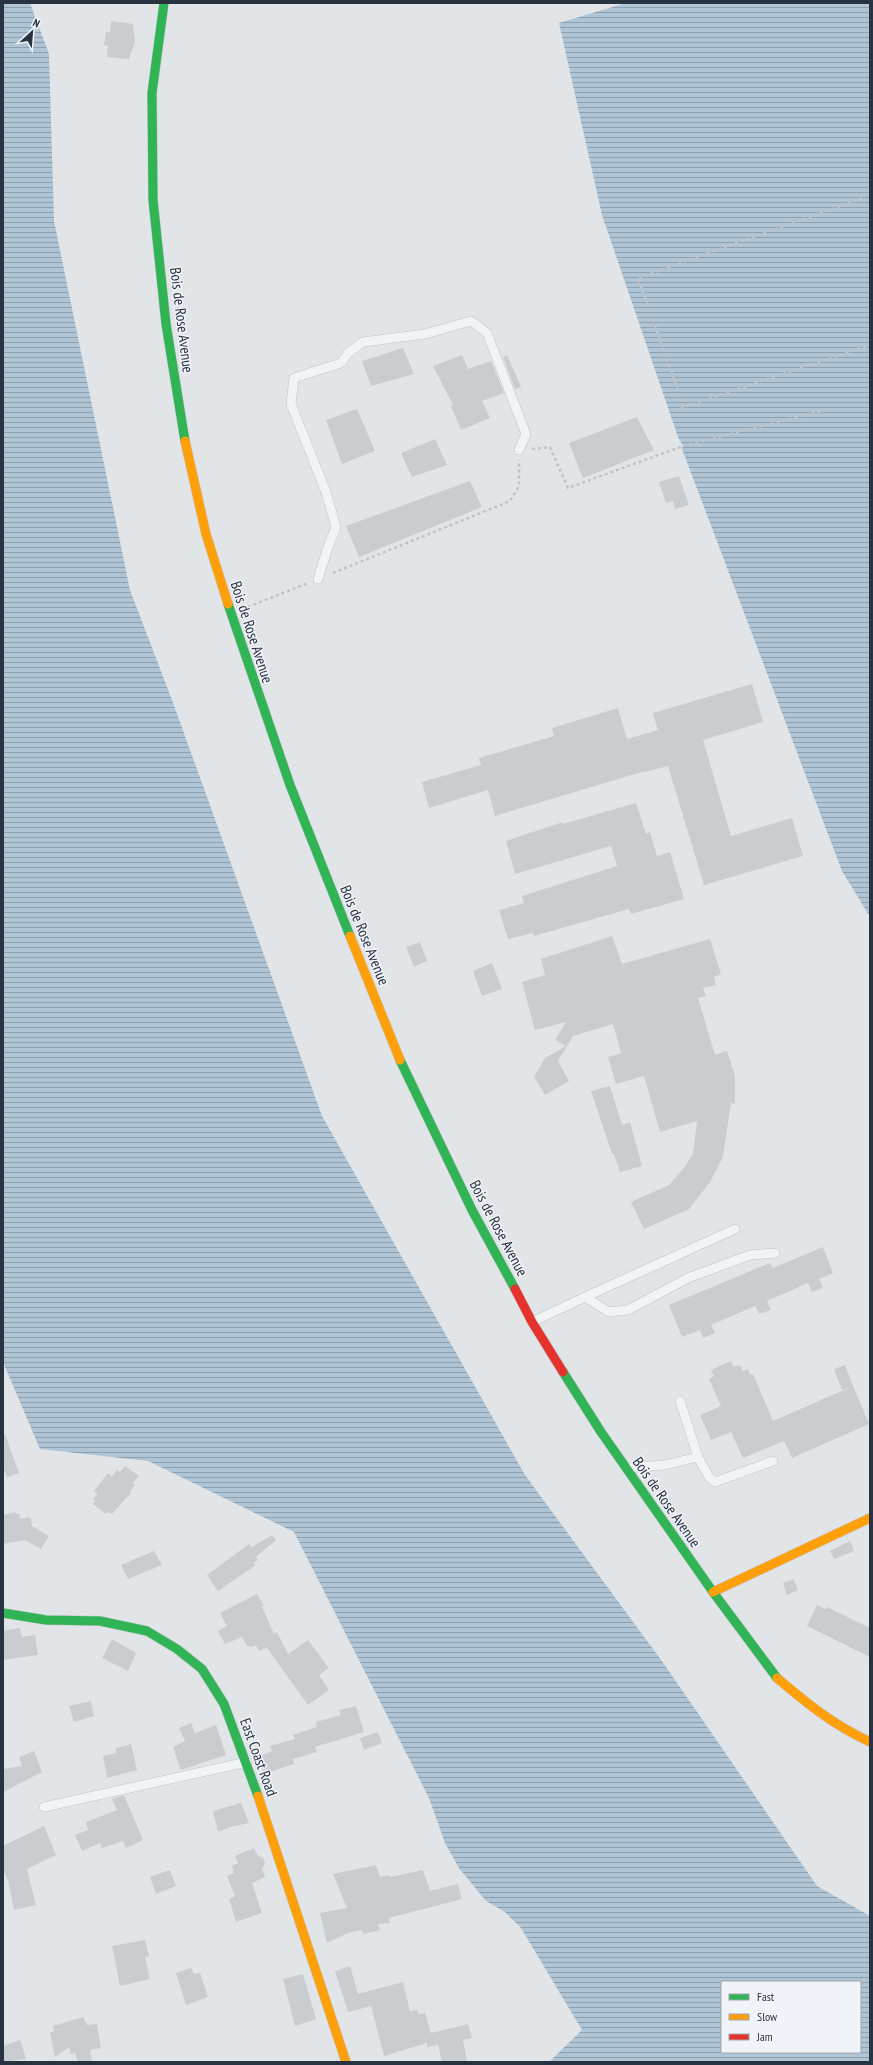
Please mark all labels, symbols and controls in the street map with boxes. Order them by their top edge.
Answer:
north arrow [12,12,52,52]
text: N [31,15,42,31]
street label: Bois de Rose Avenue [166,266,198,374]
street label: Bois de Rose Avenue [227,579,277,685]
street label: Bois de Rose Avenue [336,882,394,988]
street label: Bois de Rose Avenue [466,1177,532,1279]
street label: Bois de Rose Avenue [629,1453,705,1551]
street label: East Coast Road [236,1715,282,1799]
legend [721,1981,861,2053]
text: Fast [757,1989,775,2004]
text: Slow [757,2009,778,2024]
text: Jam [756,2029,773,2044]

